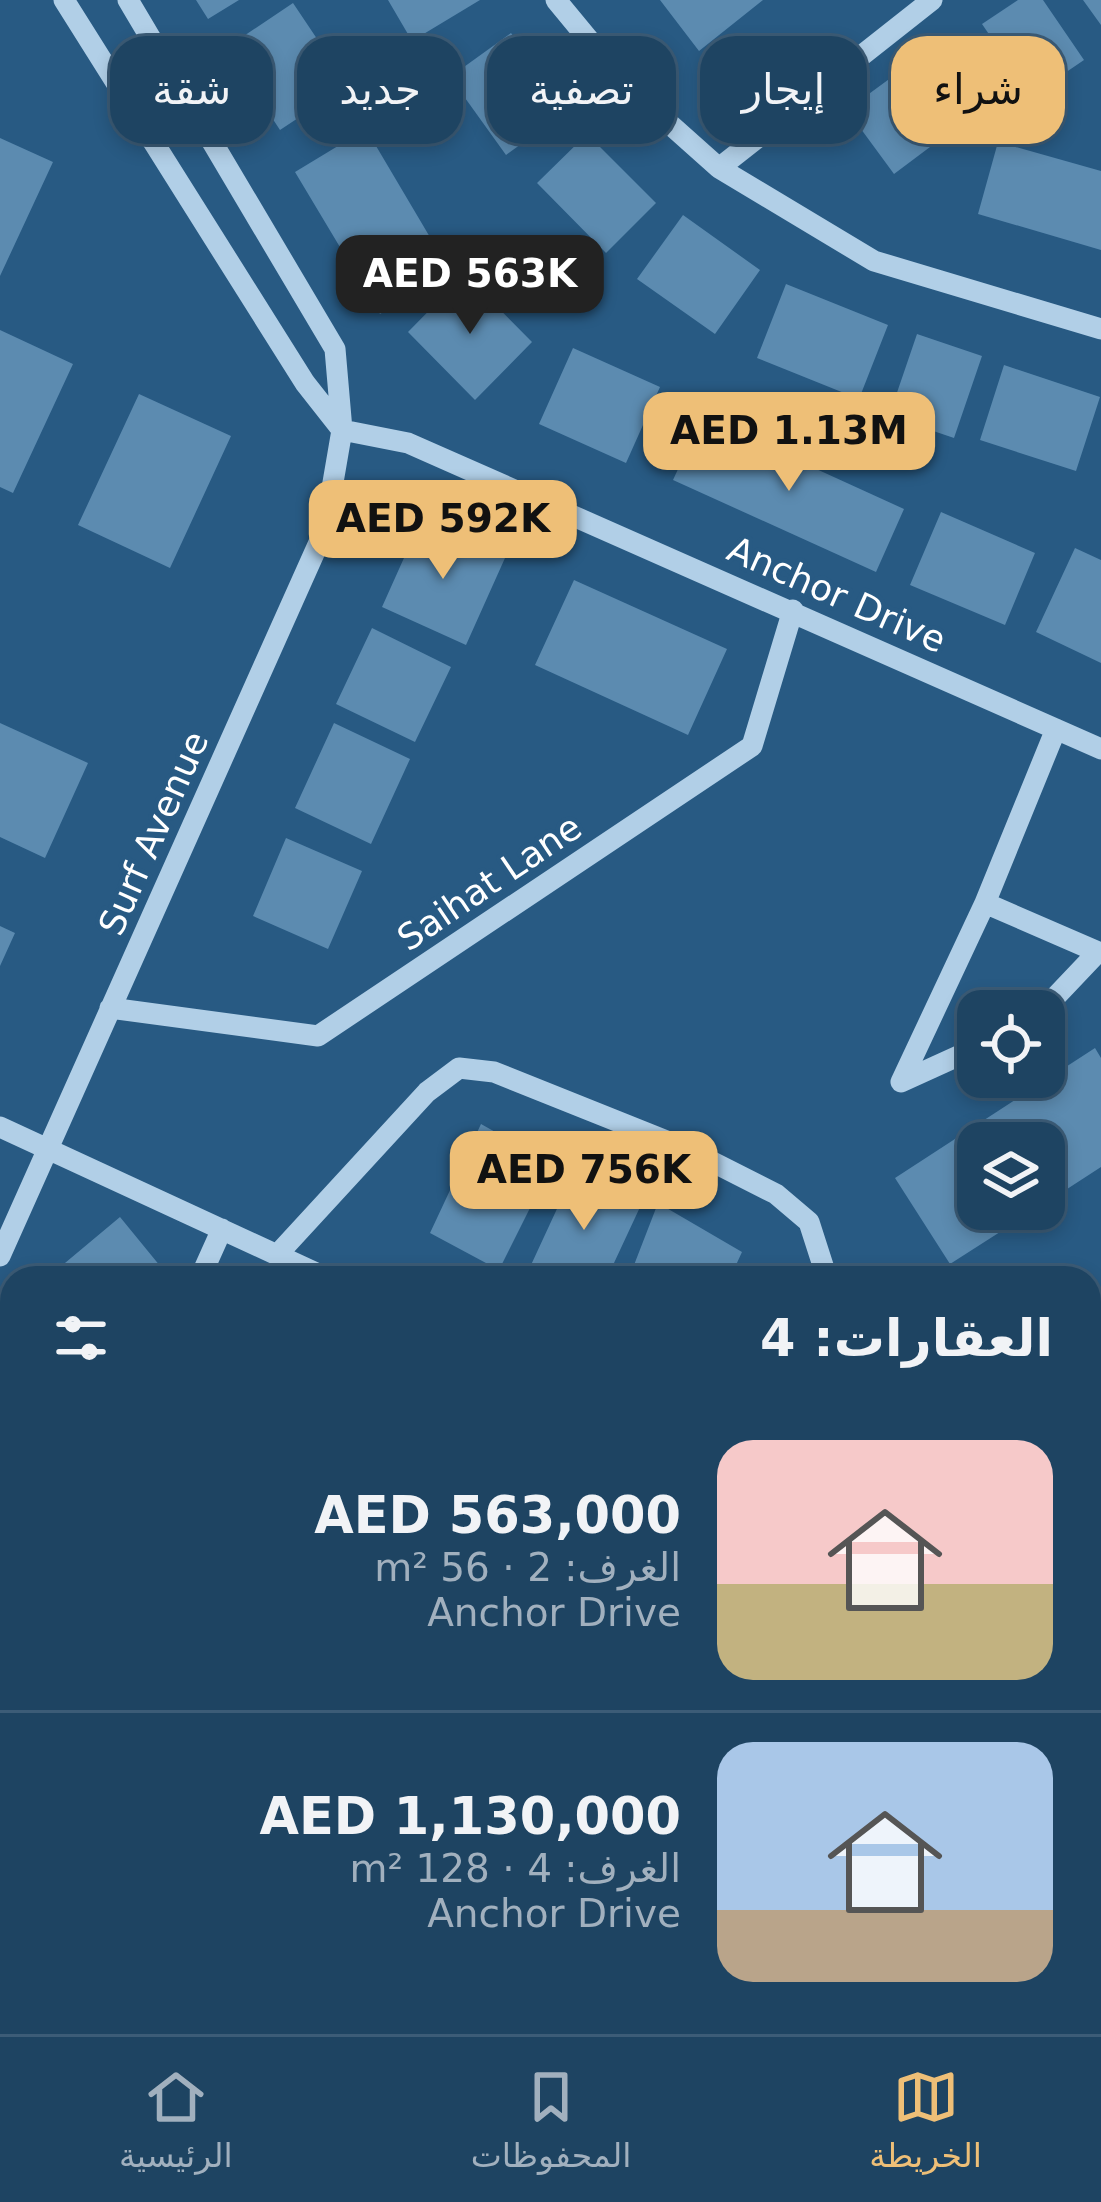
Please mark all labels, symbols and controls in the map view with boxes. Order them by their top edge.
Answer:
chip: شقة [110,36,273,144]
chip: جديد [297,36,463,144]
chip: تصفية [487,36,676,144]
chip: إيجار [700,36,867,144]
chip: شراء [891,36,1065,144]
pin: AED 563K [346,235,594,337]
text: AED 563K [363,251,577,296]
pin: AED 1.13M [652,392,926,494]
text: AED 1.13M [670,408,908,453]
pin: AED 592K [319,480,567,582]
text: AED 592K [336,496,550,541]
street label: Anchor Drive [721,528,952,661]
street label: Surf Avenue [90,725,217,941]
street label: Saihat Lane [390,806,589,959]
map controls [957,990,1065,1230]
button: locate [957,990,1065,1098]
button: layers [957,1122,1065,1230]
pin: AED 756K [460,1131,708,1233]
text: AED 756K [477,1147,691,1192]
icon: filters [48,1305,114,1371]
text: العقارات: 4 [760,1309,1053,1368]
text: AED 563,000 [314,1486,681,1545]
icon: home [813,1488,957,1632]
text: الغرف: 2 · 56 m² [374,1545,681,1590]
text: Anchor Drive [427,1590,681,1635]
text: AED 1,130,000 [259,1787,681,1846]
icon: home [813,1790,957,1934]
text: الغرف: 4 · 128 m² [349,1846,681,1891]
text: Anchor Drive [427,1891,681,1936]
tab: الرئيسية [119,2064,233,2175]
tab: المحفوظات [471,2064,631,2175]
tab: الخريطة [869,2064,982,2175]

